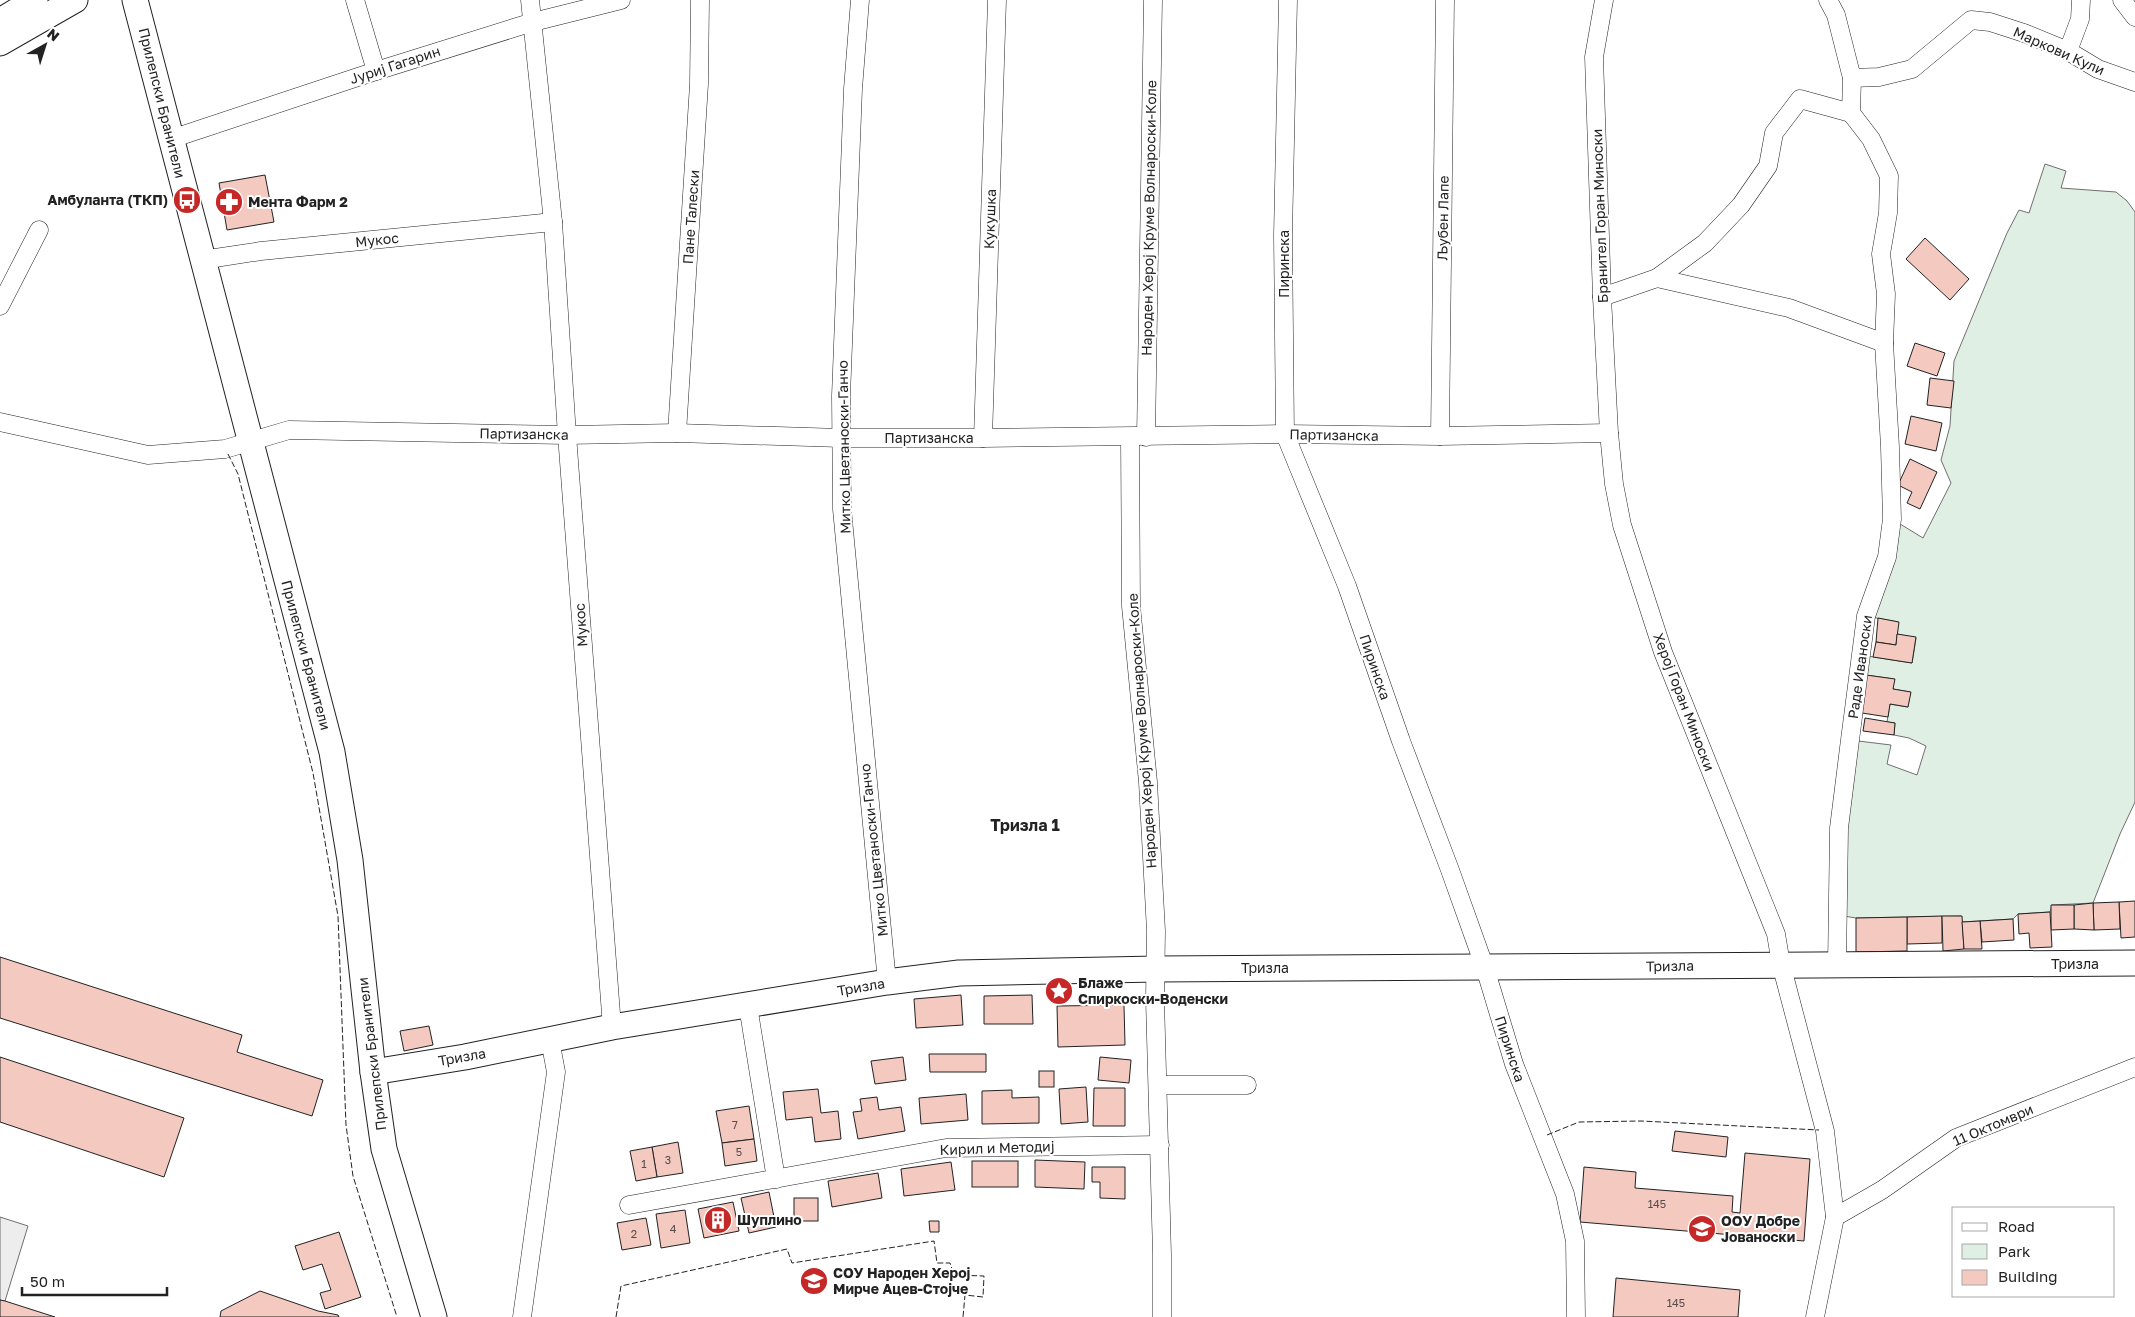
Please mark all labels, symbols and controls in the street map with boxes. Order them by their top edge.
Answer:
north arrow [20,20,70,70]
street label: Маркови Кули [2011,23,2108,78]
text: N [44,25,63,44]
street label: Прилепски Бранители [136,26,189,180]
street label: Јуриј Гагарин [347,42,442,87]
street label: Народен Херој Круме Волнароски-Коле [1138,80,1159,356]
street label: Бранител Горан Миноски [1588,129,1611,303]
street label: Пане Талески [679,169,702,265]
street label: Љубен Лапе [1433,175,1452,261]
bus stop icon: Амбуланта (ТКП) [172,185,202,215]
pharmacy icon: Мента Фарм 2 [214,187,244,217]
street label: Кукушка [980,189,999,249]
place label: Амбуланта (ТКП) [48,191,168,208]
place label: Мента Фарм 2 [248,193,348,210]
street label: Мукос [354,229,400,250]
street label: Пиринска [1275,230,1292,298]
street label: Митко Цветаноски-Ганчо [833,360,854,534]
street label: Партизанска [479,424,569,443]
street label: Партизанска [1289,425,1379,444]
street label: Партизанска [884,429,974,446]
street label: Прилепски Бранители [278,578,335,732]
street label: Народен Херој Круме Волнароски-Коле [1123,593,1160,869]
street label: Мукос [570,602,591,647]
street label: Раде Иваноски [1844,614,1875,720]
street label: Херој Горан Миноски [1650,630,1719,773]
street label: Пиринска [1356,632,1395,702]
street label: Митко Цветаноски-Ганчо [856,763,891,937]
district label: Тризла 1 [990,815,1060,835]
street label: Тризла [2051,955,2099,972]
street label: Тризла [1646,957,1694,974]
street label: Тризла [1241,959,1289,976]
street label: Тризла [836,974,886,999]
place label: Блаже Спиркоски-Воденски [1078,974,1228,1007]
street label: Прилепски Бранители [354,976,389,1132]
place icon: Блаже Спиркоски-Воденски [1044,976,1074,1006]
street label: Пиринска [1492,1014,1529,1084]
street label: Тризла [437,1044,487,1069]
street label: 11 Октомври [1950,1100,2036,1149]
house number: 7 [732,1118,738,1131]
street label: Кирил и Методиј [939,1137,1055,1158]
house number: 5 [736,1145,742,1158]
house number: 3 [665,1153,671,1166]
house number: 1 [641,1157,647,1170]
house number: 145 [1648,1197,1666,1210]
building icon: Шуплино [703,1205,733,1235]
legend [1952,1207,2115,1297]
place label: Шуплино [737,1211,802,1228]
place label: ООУ Добре Јованоски [1721,1212,1800,1245]
school or university icon: ООУ Добре Јованоски [1687,1214,1717,1244]
text: Road [1998,1217,2035,1235]
house number: 4 [670,1222,677,1235]
house number: 2 [631,1227,637,1240]
text: Park [1998,1242,2031,1260]
scale bar [22,1264,168,1296]
place label: СОУ Народен Херој Мирче Ацев-Стојче [833,1264,971,1297]
school or university icon: СОУ Народен Херој Мирче Ацев-Стојче [799,1266,829,1296]
text: Building [1998,1267,2058,1285]
text: 50 m [30,1272,65,1290]
house number: 145 [1667,1296,1685,1309]

